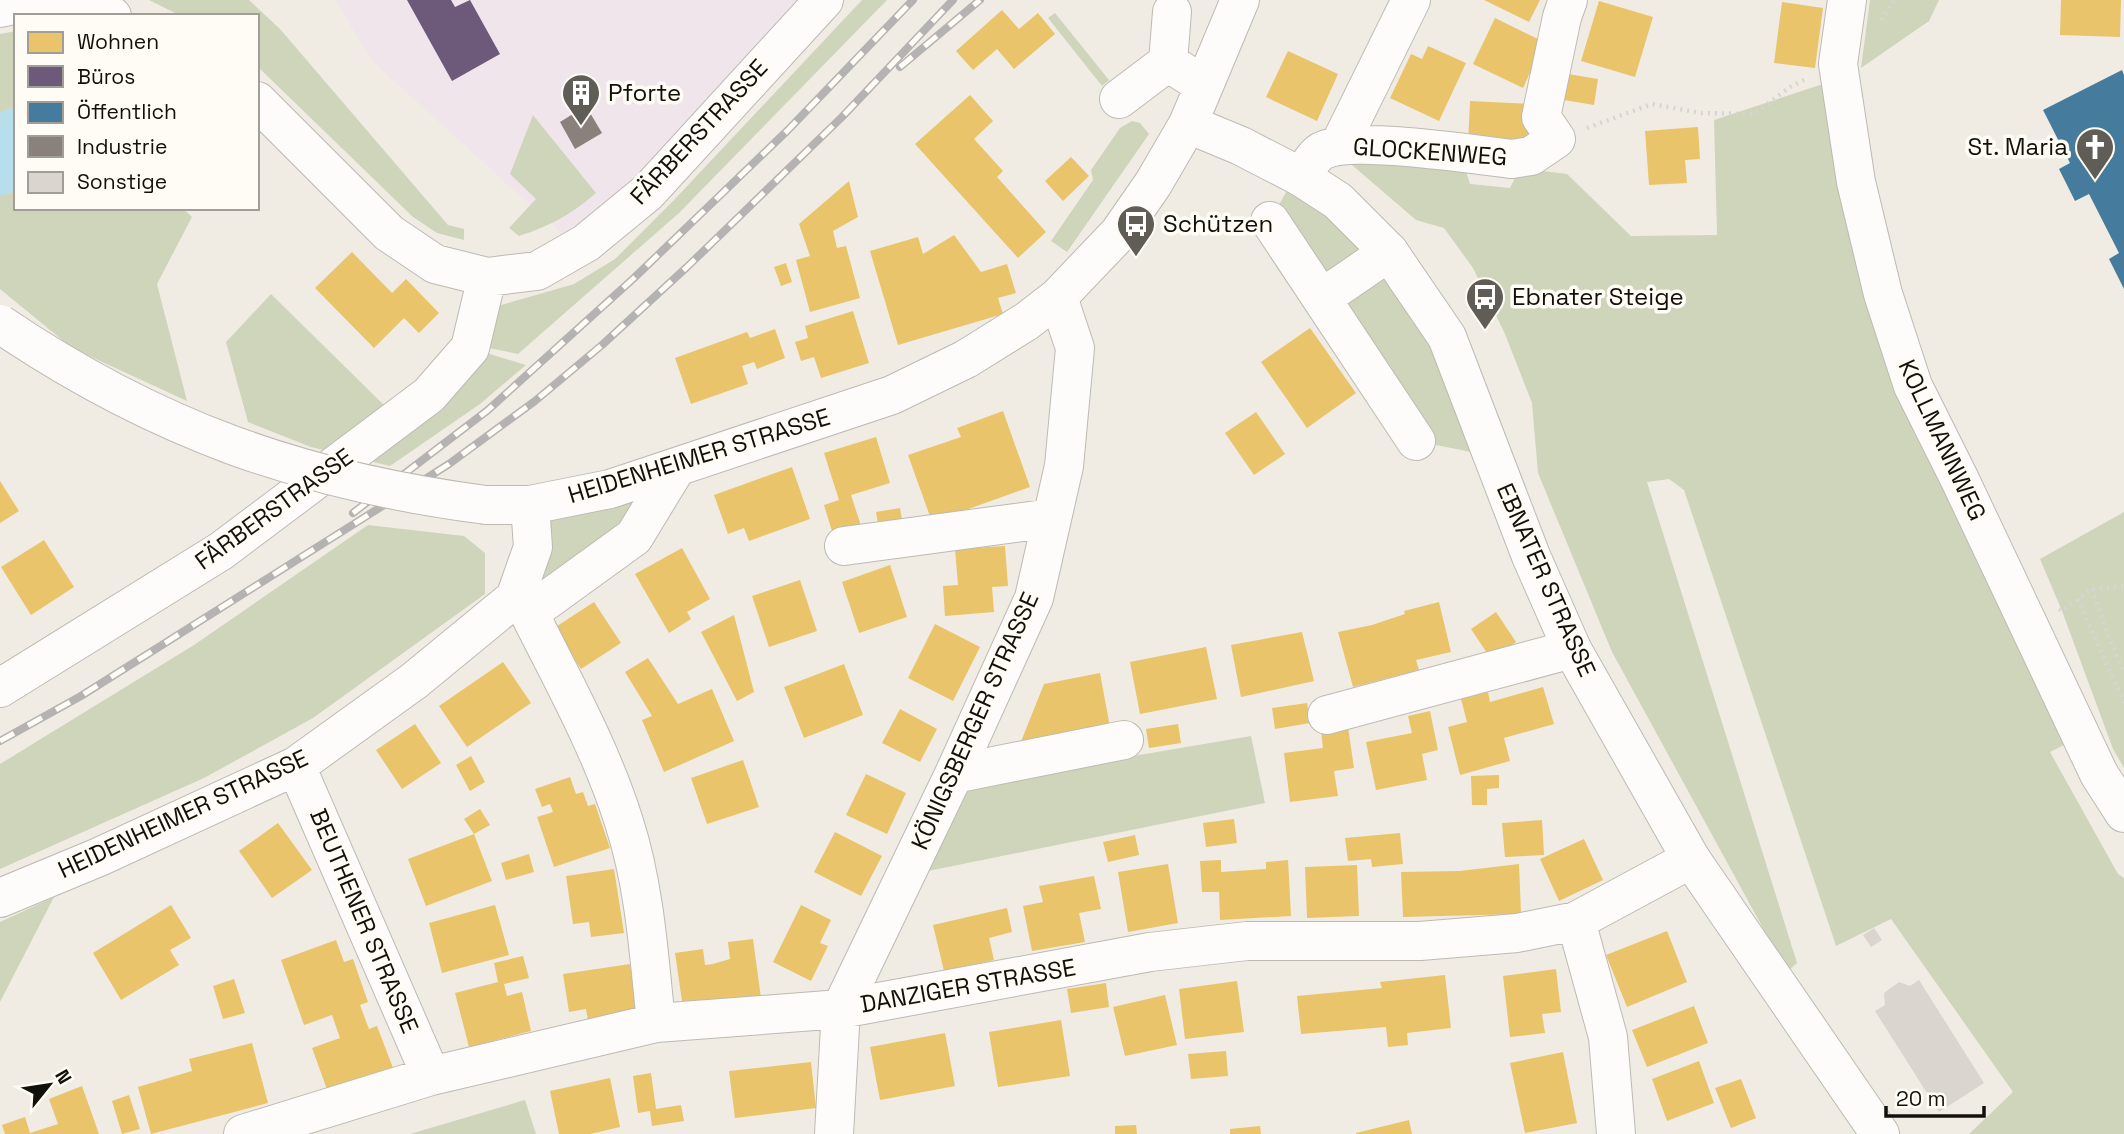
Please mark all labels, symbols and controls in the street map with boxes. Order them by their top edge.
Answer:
legend [14,14,259,210]
text: Wohnen [77,28,159,55]
street label: FÄRBERSTRASSE [623,52,774,211]
text: Büros [77,63,135,90]
building icon: Pforte [560,72,602,127]
place label: Pforte [608,77,681,108]
text: Öffentlich [77,98,177,125]
church icon: St. Maria [2074,126,2116,181]
street label: GLOCKENWEG [1352,131,1508,172]
place label: St. Maria [1968,131,2068,162]
text: Industrie [77,133,167,160]
text: Sonstige [77,168,167,195]
bus stop icon: Schützen [1115,203,1157,258]
place label: Schützen [1163,208,1273,239]
bus stop icon: Ebnater Steige [1464,276,1506,331]
place label: Ebnater Steige [1512,281,1684,312]
street label: KOLLMANNWEG [1892,354,1993,525]
street label: HEIDENHEIMER STRASSE [564,401,834,510]
street label: FÄRBERSTRASSE [189,441,359,576]
street label: EBNATER STRASSE [1490,478,1603,681]
street label: KÖNIGSBERGER STRASSE [904,587,1045,854]
street label: HEIDENHEIMER STRASSE [53,742,313,885]
street label: BEUTHENER STRASSE [303,804,426,1038]
street label: DANZIGER STRASSE [858,951,1078,1020]
north arrow [14,1050,84,1120]
text: N [49,1065,77,1089]
scale bar [1886,1074,1984,1118]
text: 20 m [1896,1085,1946,1112]

